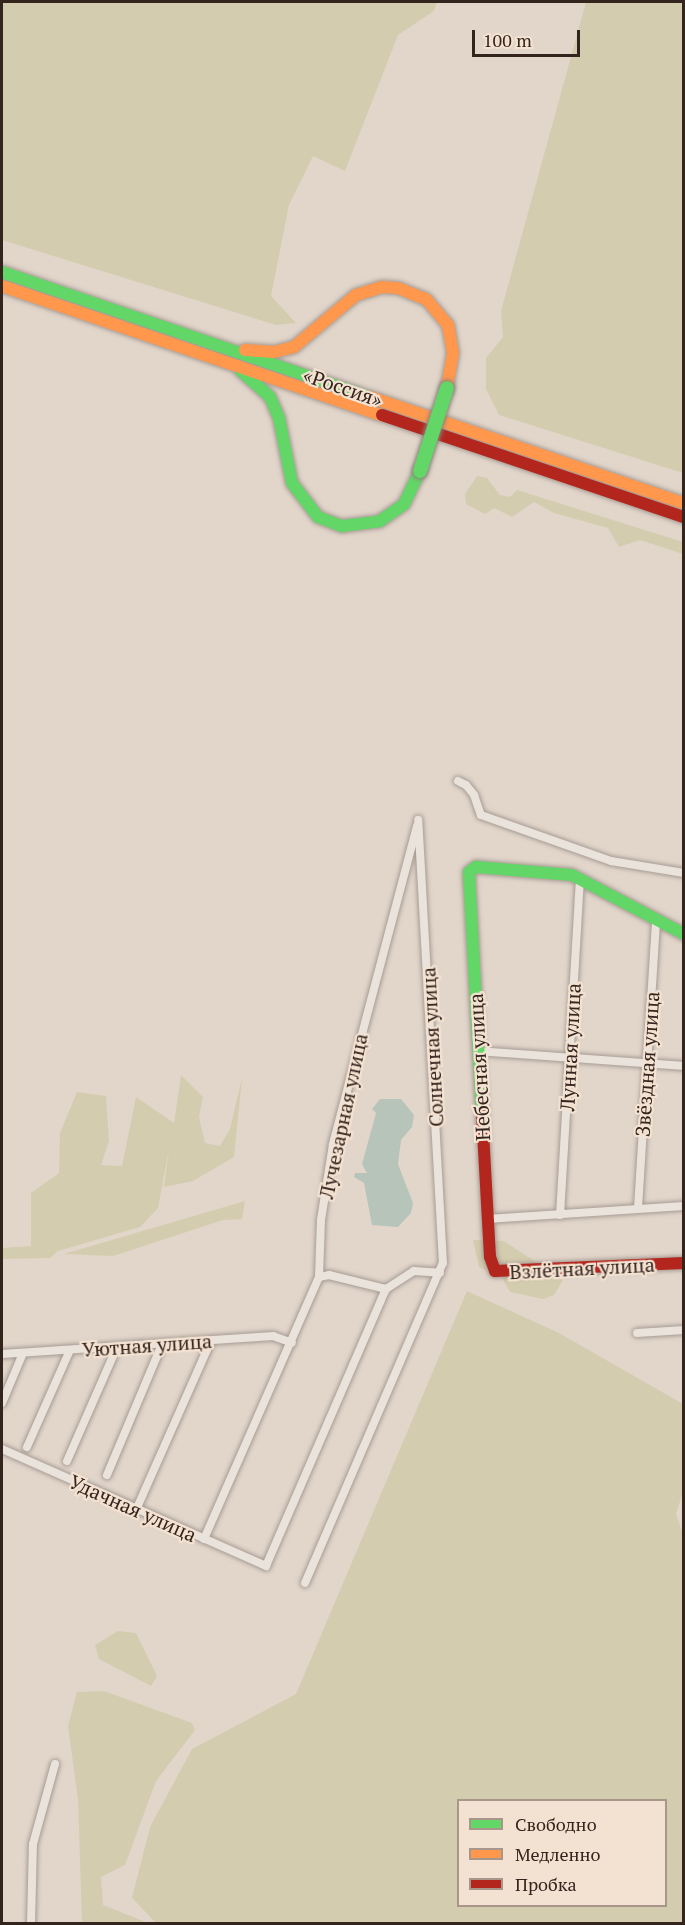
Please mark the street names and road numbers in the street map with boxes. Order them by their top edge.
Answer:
street label: «Россия» [300,362,386,412]
street label: Солнечная улица [416,967,448,1127]
street label: Лунная улица [555,982,585,1112]
street label: Звёздная улица [630,991,664,1137]
street label: Небесная улица [463,993,495,1141]
street label: Лучезарная улица [314,1031,372,1201]
street label: Взлётная улица [509,1252,655,1284]
street label: Уютная улица [81,1328,213,1362]
street label: Удачная улица [66,1469,200,1547]

